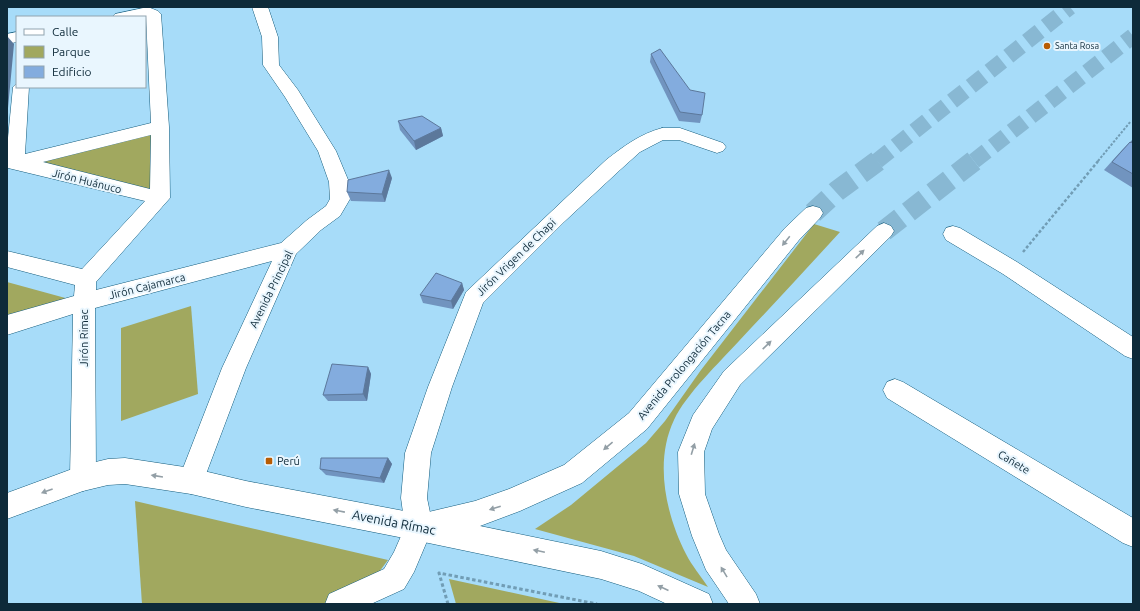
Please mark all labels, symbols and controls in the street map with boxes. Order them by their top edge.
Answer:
legend [16,16,146,88]
text: Calle [52,25,78,38]
marker: Santa Rosa [1042,41,1052,51]
place label: Santa Rosa [1055,41,1099,51]
text: Parque [52,45,90,58]
text: Edificio [52,65,92,78]
street label: Jirón Huánuco [51,167,123,195]
street label: Jirón Vrigen de Chapi [474,216,558,298]
one-way arrow [782,236,791,247]
street label: Avenida Principal [247,248,295,330]
one-way arrow [855,249,865,259]
street label: Jirón Cajamarca [108,271,186,301]
street label: Avenida Prolongación Tacna [635,308,733,422]
street label: Jirón Rimac [78,309,90,367]
one-way arrow [762,340,772,349]
one-way arrow [603,442,613,451]
one-way arrow [690,443,696,455]
street label: Cañete [996,448,1032,476]
place label: Perú [277,455,300,467]
marker: Perú [264,456,274,466]
one-way arrow [151,472,163,478]
one-way arrow [40,489,52,495]
one-way arrow [488,505,500,511]
street label: Avenida Rímac [351,507,437,537]
one-way arrow [333,508,345,514]
one-way arrow [533,548,545,554]
one-way arrow [720,567,728,577]
one-way arrow [657,584,669,590]

